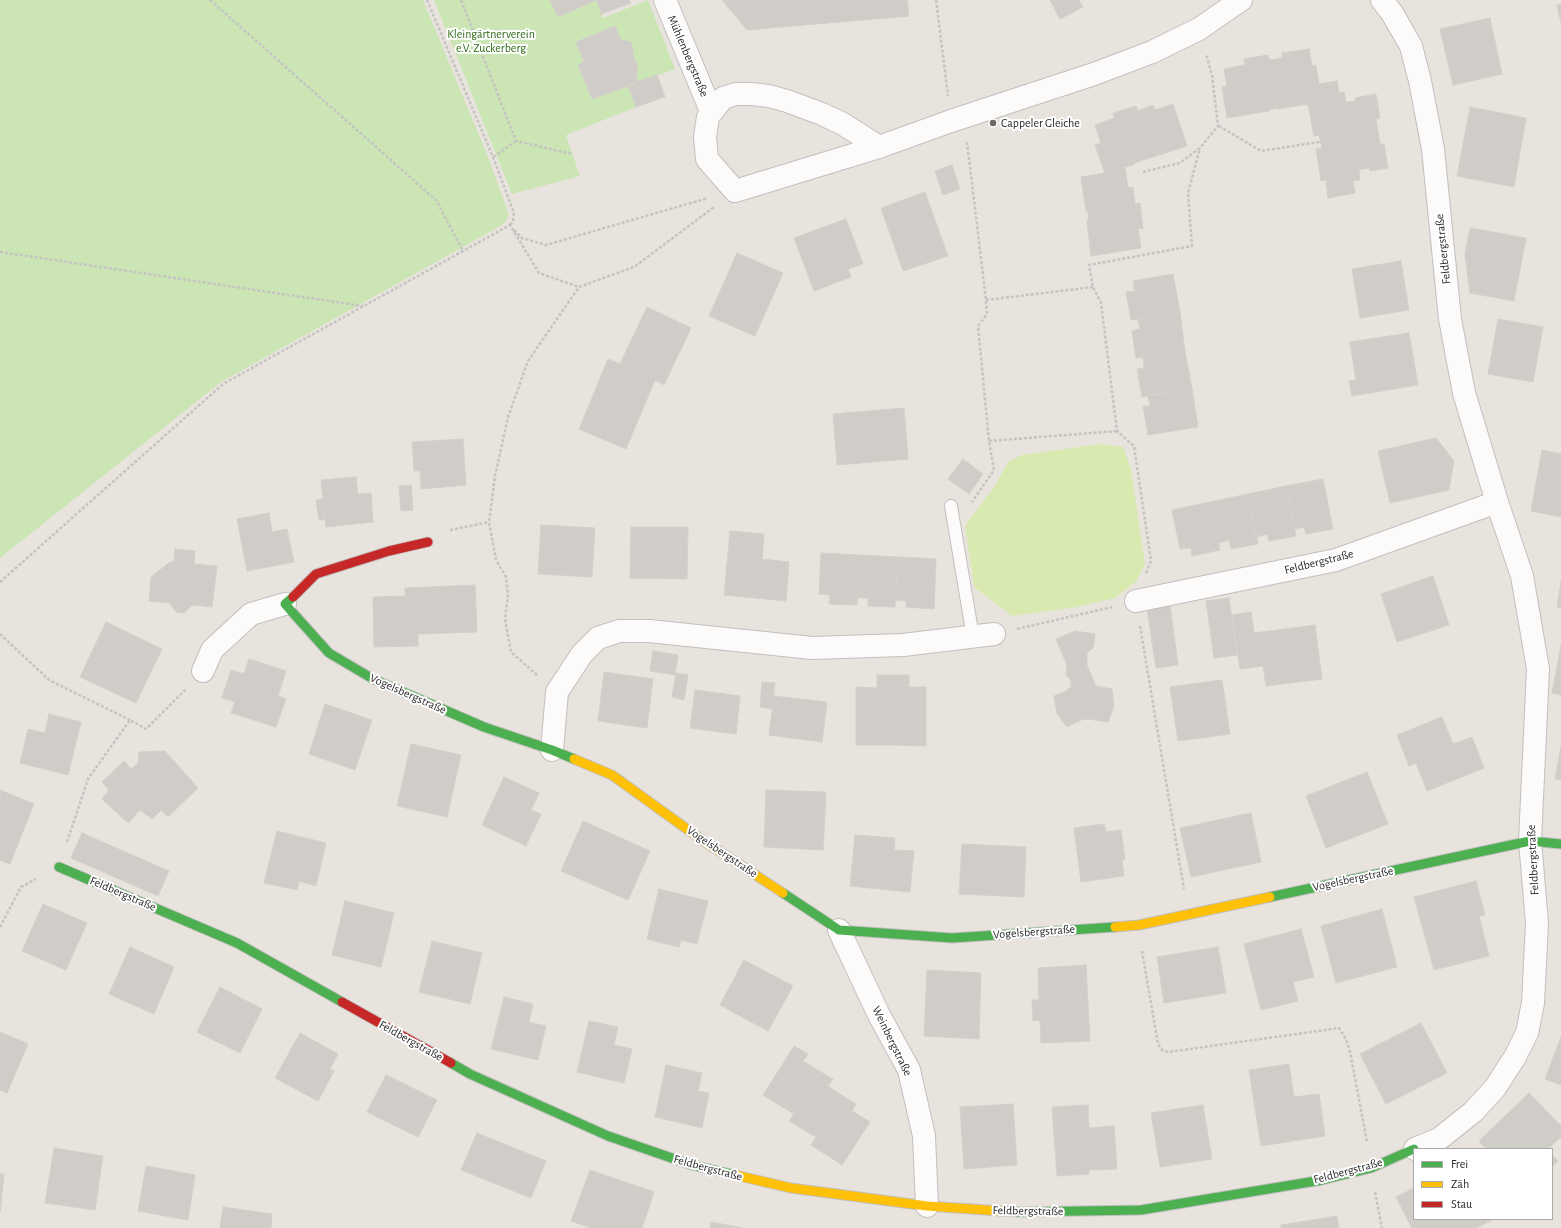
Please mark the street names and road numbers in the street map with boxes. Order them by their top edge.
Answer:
street label: Mühlenbergstraße [664,13,712,99]
street label: Feldbergstraße [1432,213,1454,285]
street label: Feldbergstraße [1283,546,1355,578]
street label: Vogelsbergstraße [368,671,448,717]
street label: Vogelsbergstraße [684,823,760,881]
street label: Feldbergstraße [1524,824,1542,896]
street label: Vogelsbergstraße [1311,863,1395,895]
street label: Feldbergstraße [88,874,158,914]
street label: Vogelsbergstraße [993,922,1075,942]
street label: Weinbergstraße [869,1004,915,1078]
street label: Feldbergstraße [377,1018,445,1064]
street label: Feldbergstraße [672,1152,744,1184]
street label: Feldbergstraße [1312,1155,1384,1187]
street label: Feldbergstraße [993,1203,1063,1219]

